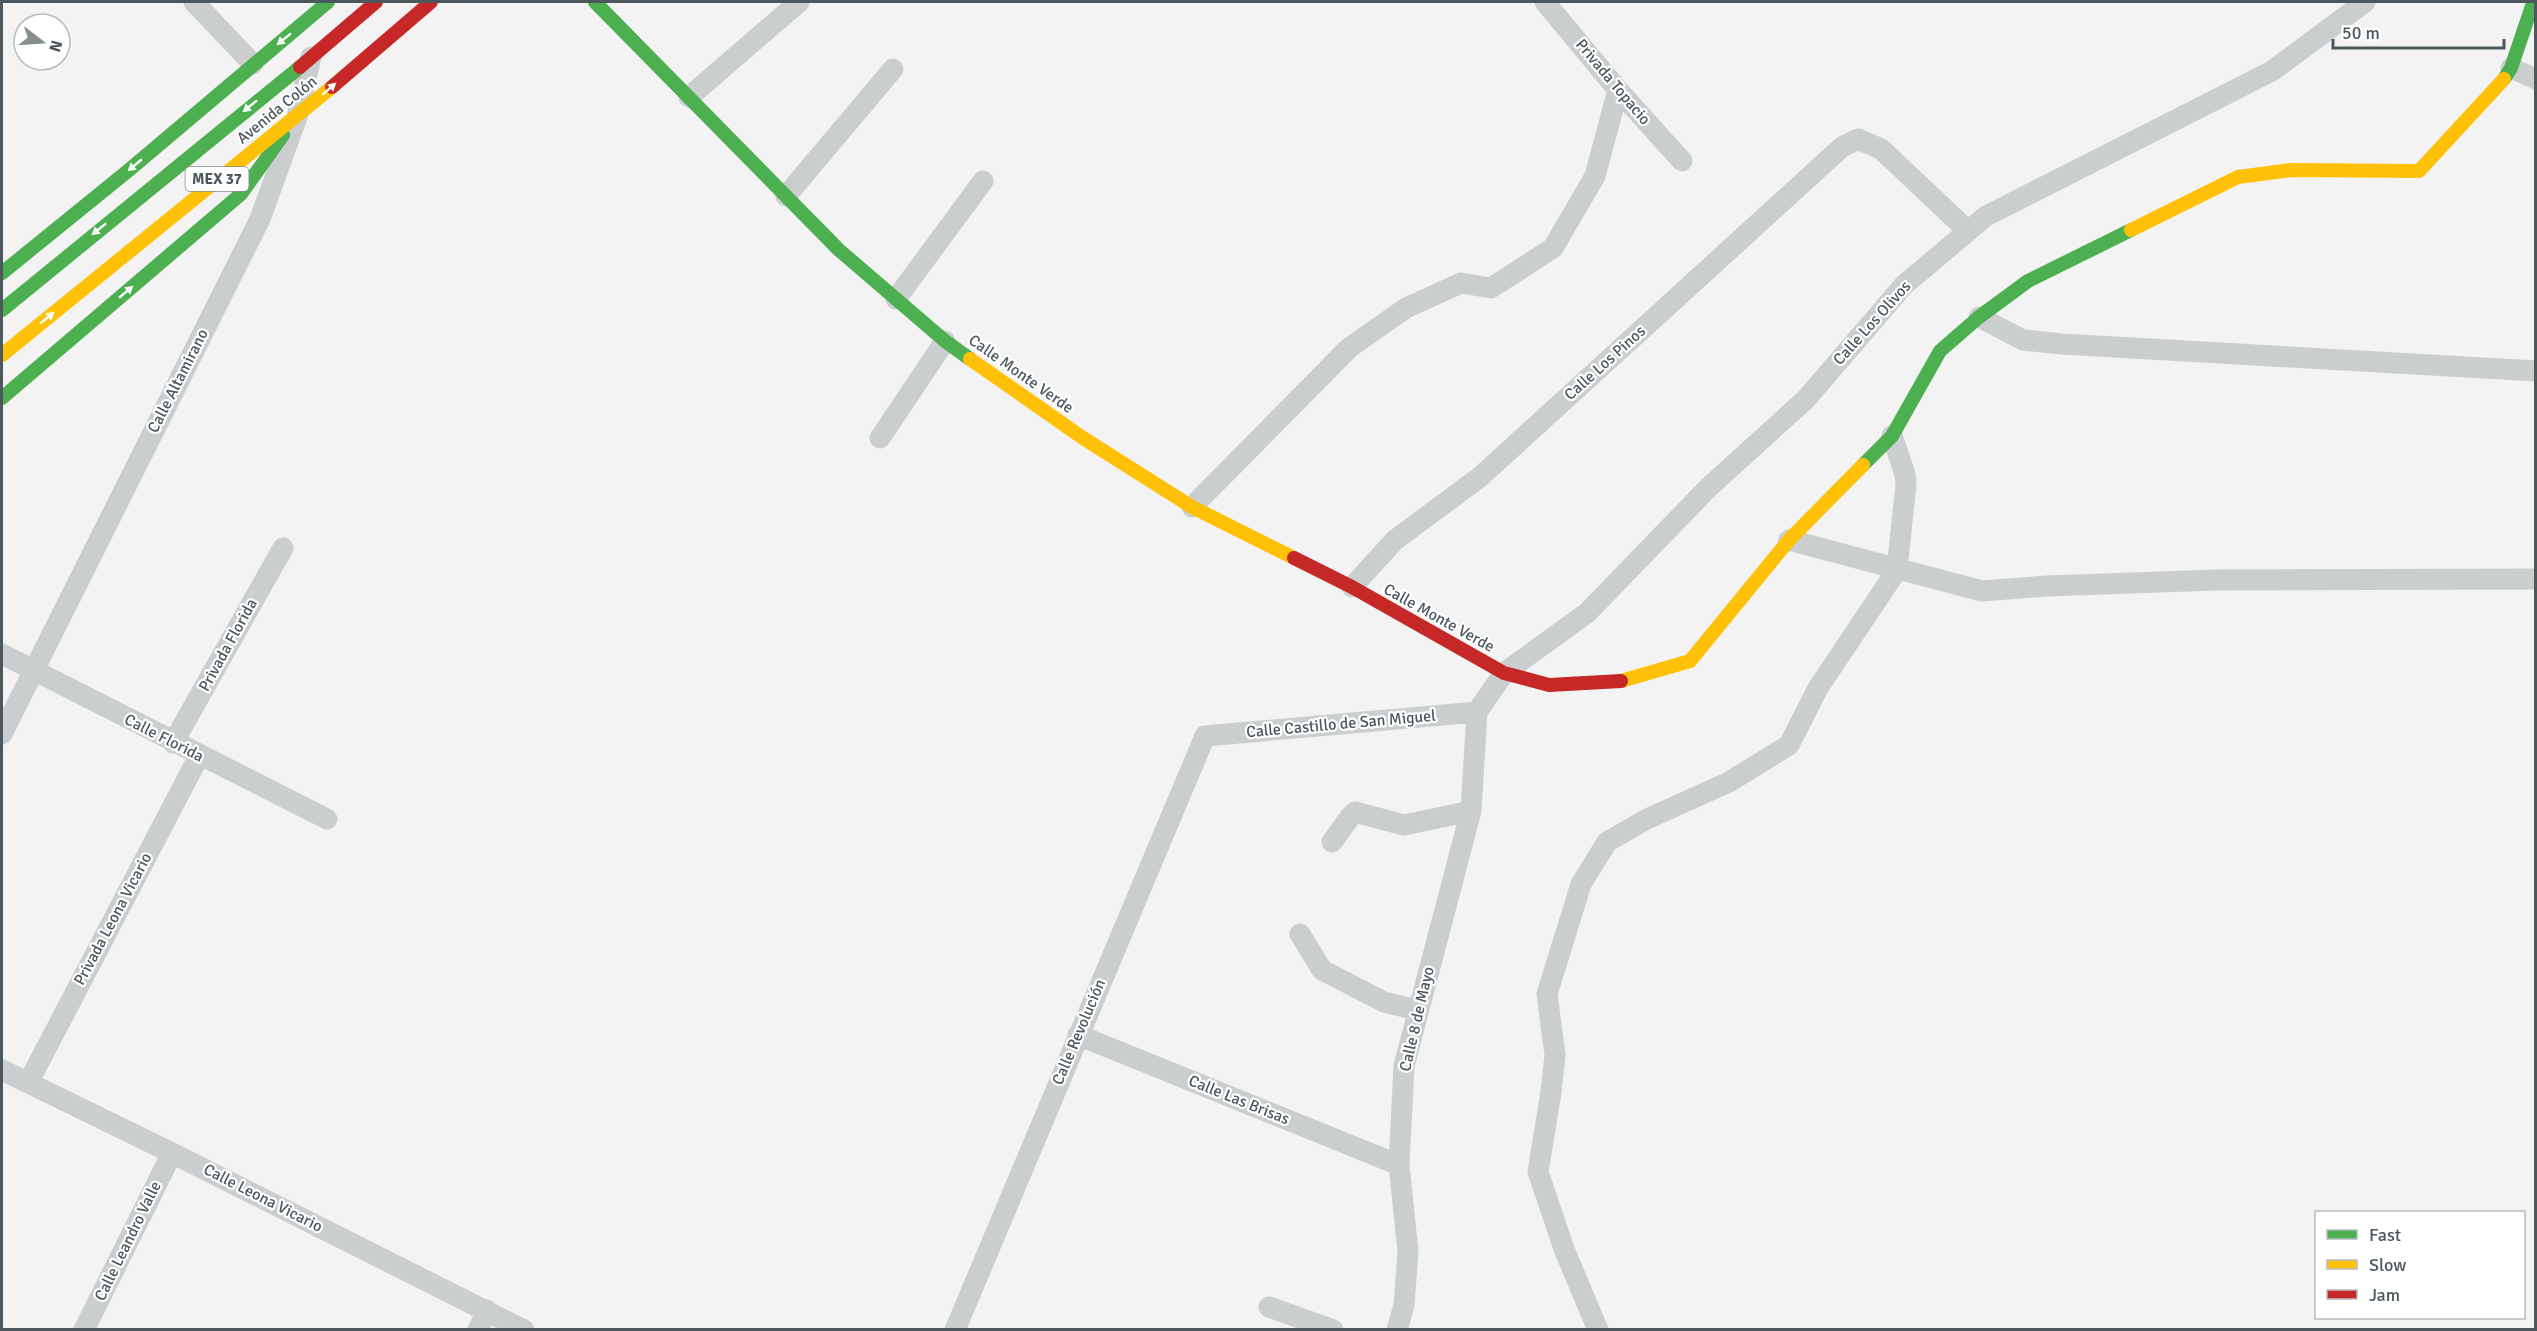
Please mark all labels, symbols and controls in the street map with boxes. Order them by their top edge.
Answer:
north arrow [12,12,72,72]
scale bar [2333,12,2504,50]
text: 50 m [2342,22,2380,44]
one-way arrow [276,32,291,45]
street label: Privada Topacio [1571,35,1655,129]
text: N [44,38,67,54]
street label: Avenida Colón [233,72,321,148]
one-way arrow [321,83,336,96]
one-way arrow [243,100,258,112]
one-way arrow [128,158,143,171]
road number: MEX 37 [186,167,248,191]
one-way arrow [91,223,107,236]
street label: Calle Los Olivos [1829,277,1915,369]
one-way arrow [118,286,133,299]
one-way arrow [39,311,55,324]
street label: Calle Los Pinos [1560,321,1650,405]
street label: Calle Altamirano [143,326,213,436]
street label: Calle Monte Verde [965,330,1077,418]
street label: Calle Monte Verde [1380,579,1498,657]
street label: Privada Florida [194,595,262,695]
street label: Calle Castillo de San Miguel [1245,706,1437,742]
street label: Calle Florida [121,709,207,767]
street label: Privada Leona Vicario [70,849,156,989]
street label: Calle 8 de Mayo [1395,965,1439,1073]
street label: Calle Revolución [1048,976,1110,1088]
street label: Calle Las Brisas [1186,1071,1292,1129]
street label: Calle Leona Vicario [200,1159,326,1237]
street label: Calle Leandro Valle [90,1178,166,1304]
legend [2315,1211,2525,1319]
text: Fast [2369,1224,2401,1246]
text: Slow [2369,1254,2406,1276]
text: Jam [2369,1284,2400,1306]

